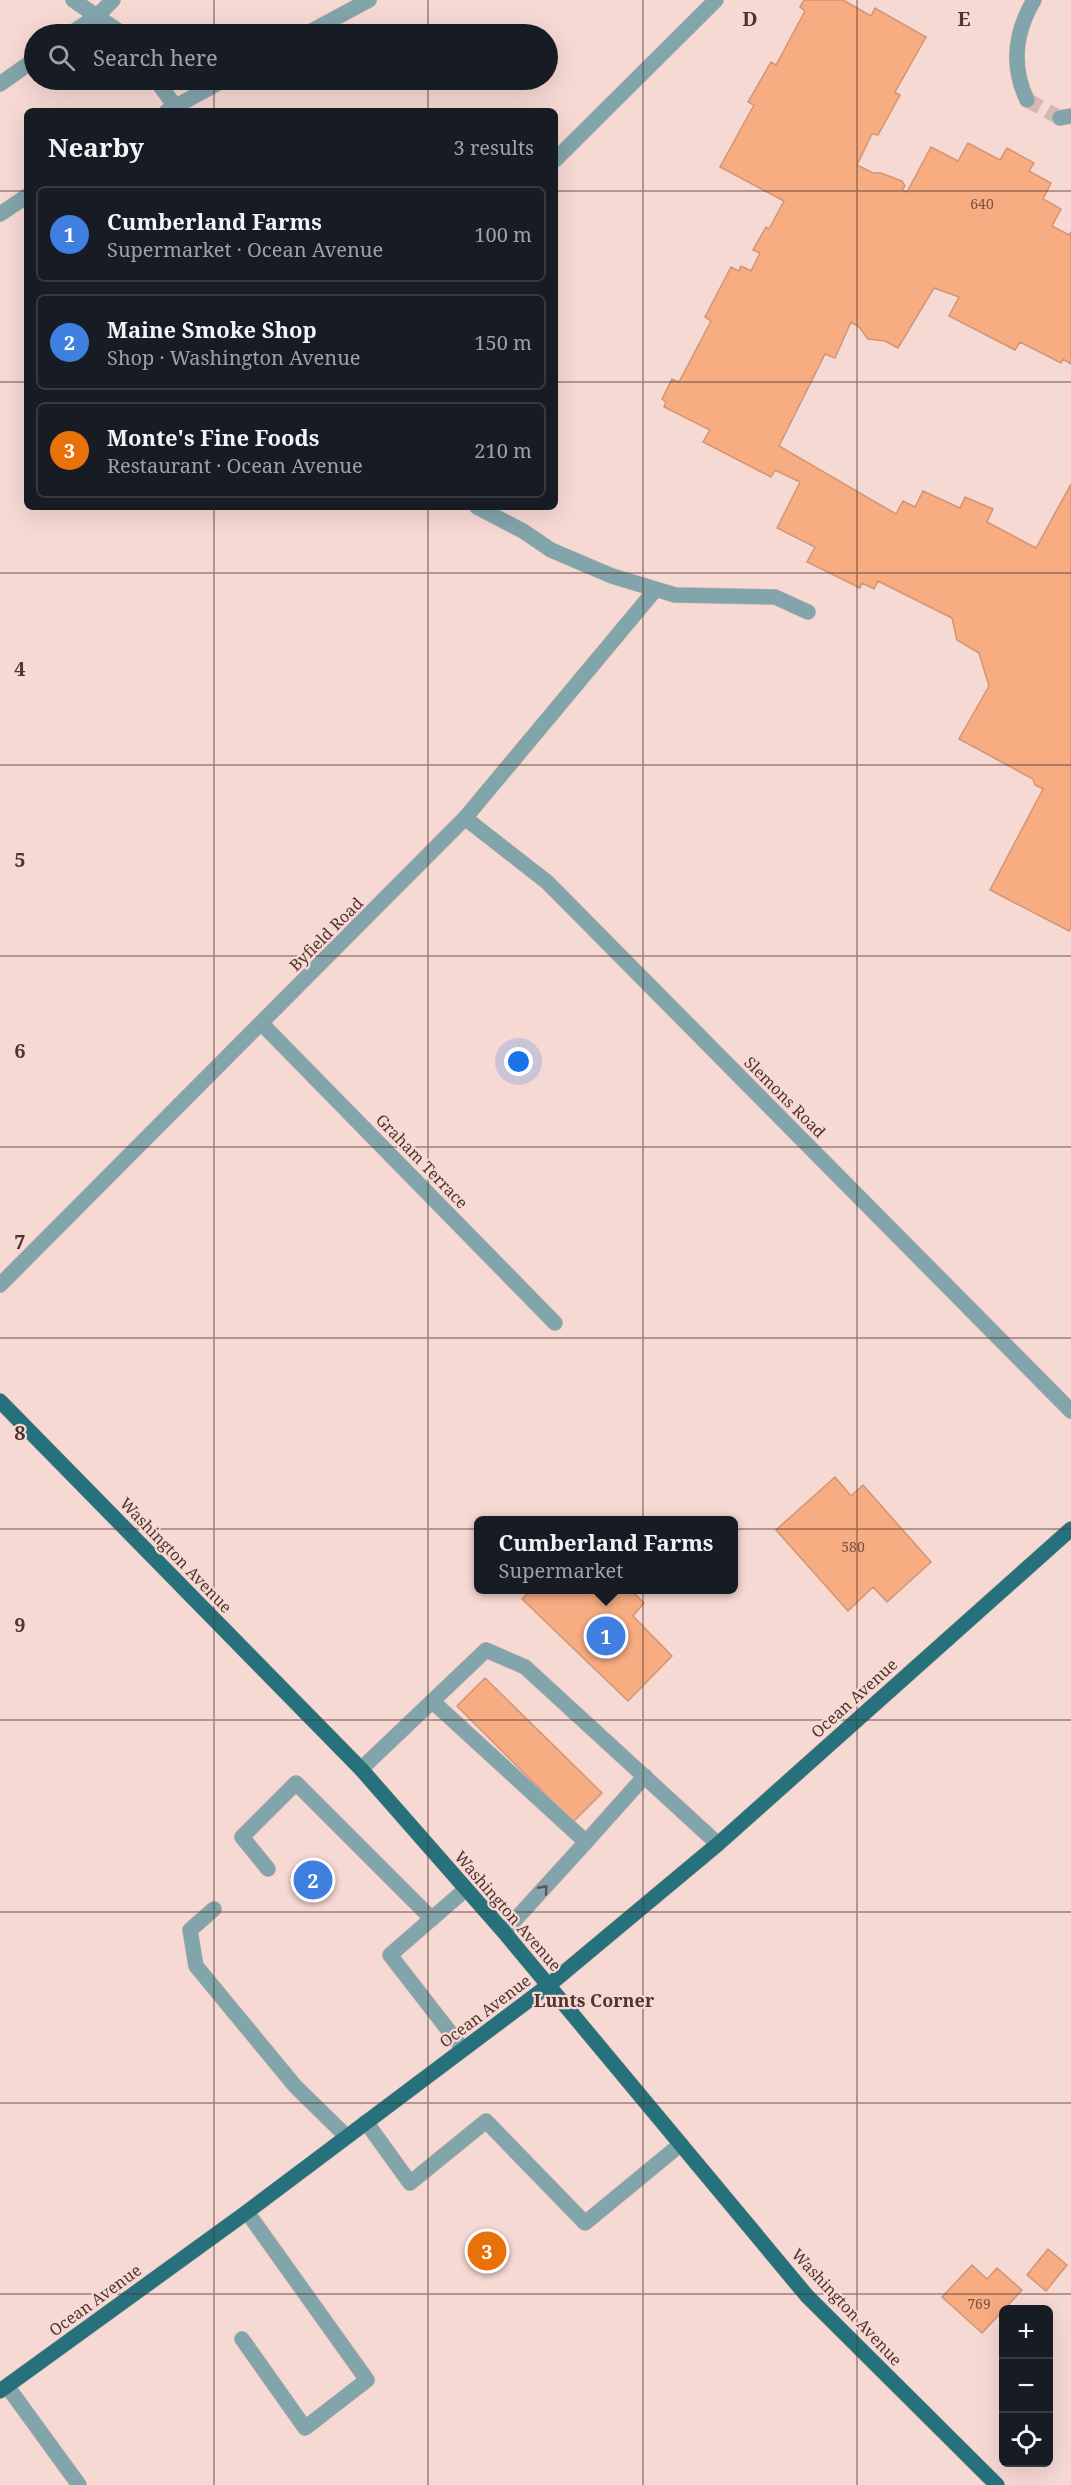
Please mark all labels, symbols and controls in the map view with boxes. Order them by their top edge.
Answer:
text: D [742,5,758,32]
text: E [957,5,971,32]
search box [24,24,558,90]
icon: search [45,41,78,74]
text: Search here [93,42,218,72]
text: Nearby [48,129,144,165]
text: 3 results [454,134,534,161]
house number: 640 [970,194,994,213]
text: Cumberland Farms [107,206,322,236]
text: 1 [64,221,75,248]
text: 100 m [474,221,532,248]
text: Supermarket · Ocean Avenue [107,236,383,263]
text: Maine Smoke Shop [107,314,317,344]
text: 2 [64,329,75,356]
text: 150 m [474,329,532,356]
text: Shop · Washington Avenue [107,344,361,371]
text: Monte's Fine Foods [107,422,319,452]
text: 3 [64,437,75,464]
text: 210 m [474,437,532,464]
text: Restaurant · Ocean Avenue [107,452,363,479]
text: 4 [14,655,26,682]
text: 5 [14,846,26,873]
street label: Byfield Road [284,892,368,976]
text: 6 [14,1037,26,1064]
your location [504,1047,533,1076]
street label: Slemons Road [739,1051,831,1143]
street label: Graham Terrace [371,1109,473,1213]
text: 7 [14,1228,26,1255]
text: 8 [14,1419,26,1446]
street label: Washington Avenue [115,1492,237,1618]
popup [474,1516,738,1594]
text: Cumberland Farms [499,1527,713,1557]
house number: 580 [841,1537,865,1556]
text: Supermarket [499,1557,623,1584]
text: 9 [14,1611,26,1638]
pin: 1 [586,1614,626,1658]
street label: Ocean Avenue [806,1653,902,1743]
street label: Washington Avenue [450,1846,566,1976]
pin: 2 [294,1858,332,1902]
one-way arrow [537,1885,548,1895]
street label: Ocean Avenue [435,1969,535,2053]
district label: Lunts Corner [534,1988,655,2012]
pin: 3 [468,2228,506,2274]
street label: Washington Avenue [787,2244,907,2370]
street label: Ocean Avenue [44,2259,146,2341]
house number: 769 [967,2294,991,2313]
map controls [999,2305,1053,2467]
button: + [999,2305,1053,2359]
button: − [999,2359,1053,2413]
button: locate [999,2413,1053,2467]

